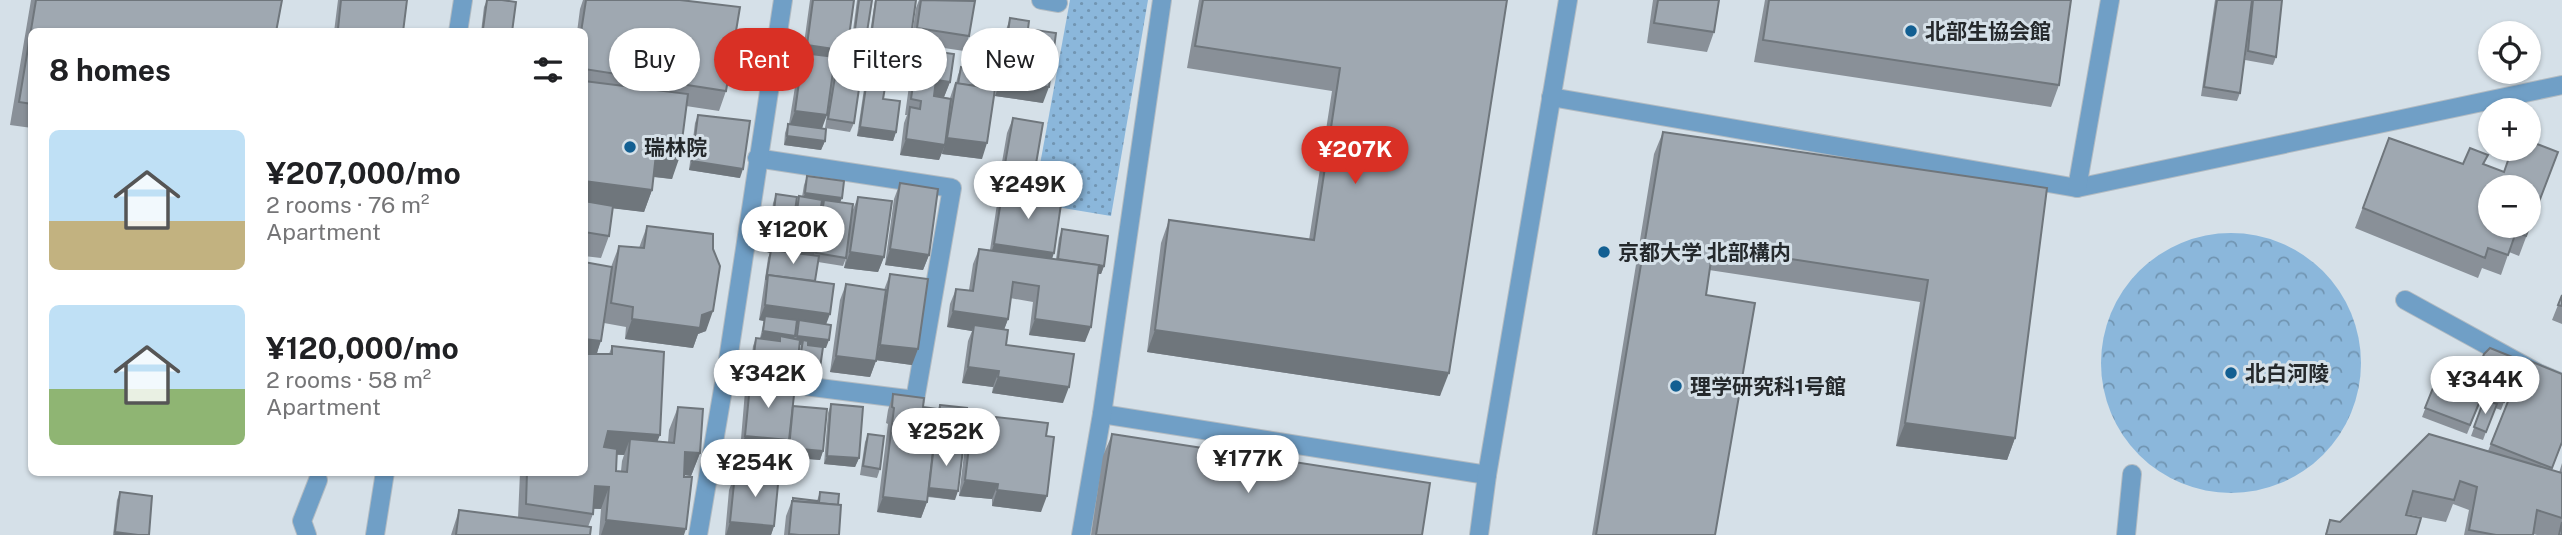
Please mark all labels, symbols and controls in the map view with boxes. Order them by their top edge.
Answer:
place label: 北部生協会館 [1925,19,2051,44]
map controls [2478,21,2541,238]
button: locate [2478,21,2541,84]
marker: 北部生協会館 [1903,23,1919,39]
chip: Buy [609,28,700,91]
chip: Rent [714,28,814,91]
chip: Filters [828,28,947,91]
chip: New [961,28,1059,91]
icon: filters [529,51,567,89]
text: 8 homes [49,52,171,88]
button: + [2478,98,2541,161]
pin: ¥207K [1306,127,1404,186]
place label: 瑞林院 [644,135,707,160]
text: ¥207K [1317,135,1393,162]
marker: 瑞林院 [622,139,638,155]
text: ¥207,000/mo [266,155,461,191]
icon: home [105,158,189,242]
pin: ¥249K [979,162,1077,221]
text: ¥249K [990,170,1066,197]
button: − [2478,175,2541,238]
text: 2 rooms · 76 m² [266,191,429,218]
pin: ¥120K [744,206,842,266]
text: ¥120K [758,215,828,242]
text: Apartment [266,218,381,245]
place label: 京都大学 北部構内 [1618,240,1791,265]
marker: 京都大学 北部構内 [1596,244,1612,260]
text: ¥120,000/mo [266,330,459,366]
icon: home [105,333,189,417]
pin: ¥342K [719,350,817,410]
pin: ¥344K [2436,356,2534,416]
text: ¥342K [730,359,806,386]
place label: 北白河陵 [2245,361,2329,386]
marker: 北白河陵 [2223,365,2239,381]
text: ¥344K [2446,365,2524,392]
text: 2 rooms · 58 m² [266,366,431,393]
place label: 理学研究科1号館 [1690,374,1846,399]
marker: 理学研究科1号館 [1668,378,1684,394]
text: Apartment [266,393,381,420]
pin: ¥252K [897,408,995,468]
text: ¥252K [908,417,984,444]
pin: ¥177K [1199,435,1297,495]
pin: ¥254K [706,440,804,499]
text: ¥177K [1213,444,1283,471]
text: ¥254K [717,448,793,475]

